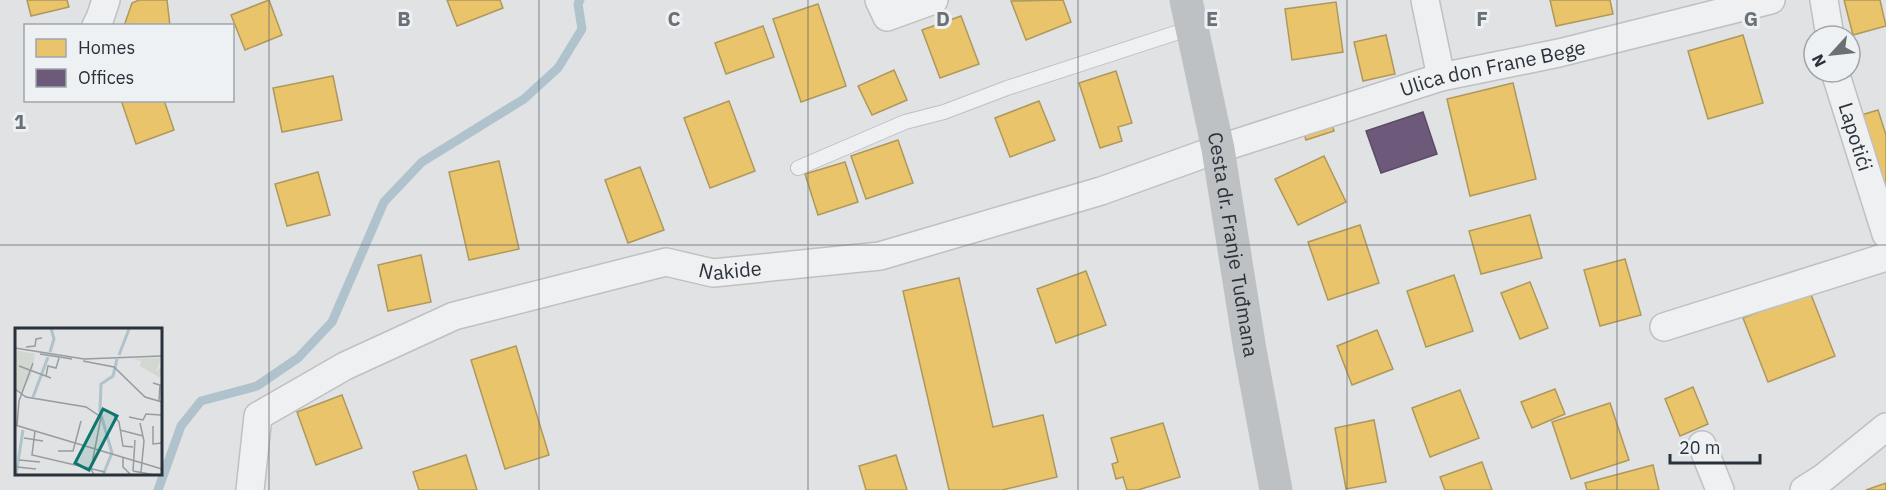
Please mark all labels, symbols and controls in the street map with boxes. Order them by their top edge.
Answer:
text: B [397,5,411,32]
text: C [667,5,681,32]
text: D [936,5,950,32]
text: E [1206,5,1218,32]
text: F [1476,5,1488,32]
text: G [1744,5,1758,32]
legend [24,24,234,102]
north arrow [1802,24,1862,84]
street label: Ulica don Frane Bege [1396,33,1588,102]
text: Homes [78,36,135,59]
text: N [1807,51,1830,71]
text: Offices [78,66,134,89]
street label: Lapotići [1832,99,1879,174]
text: 1 [14,108,26,135]
street label: Cesta dr. Franje Tuđmana [1202,129,1265,359]
street label: Nakide [696,254,763,286]
inset map [15,328,162,475]
scale bar [1670,427,1760,465]
text: 20 m [1679,436,1721,459]

